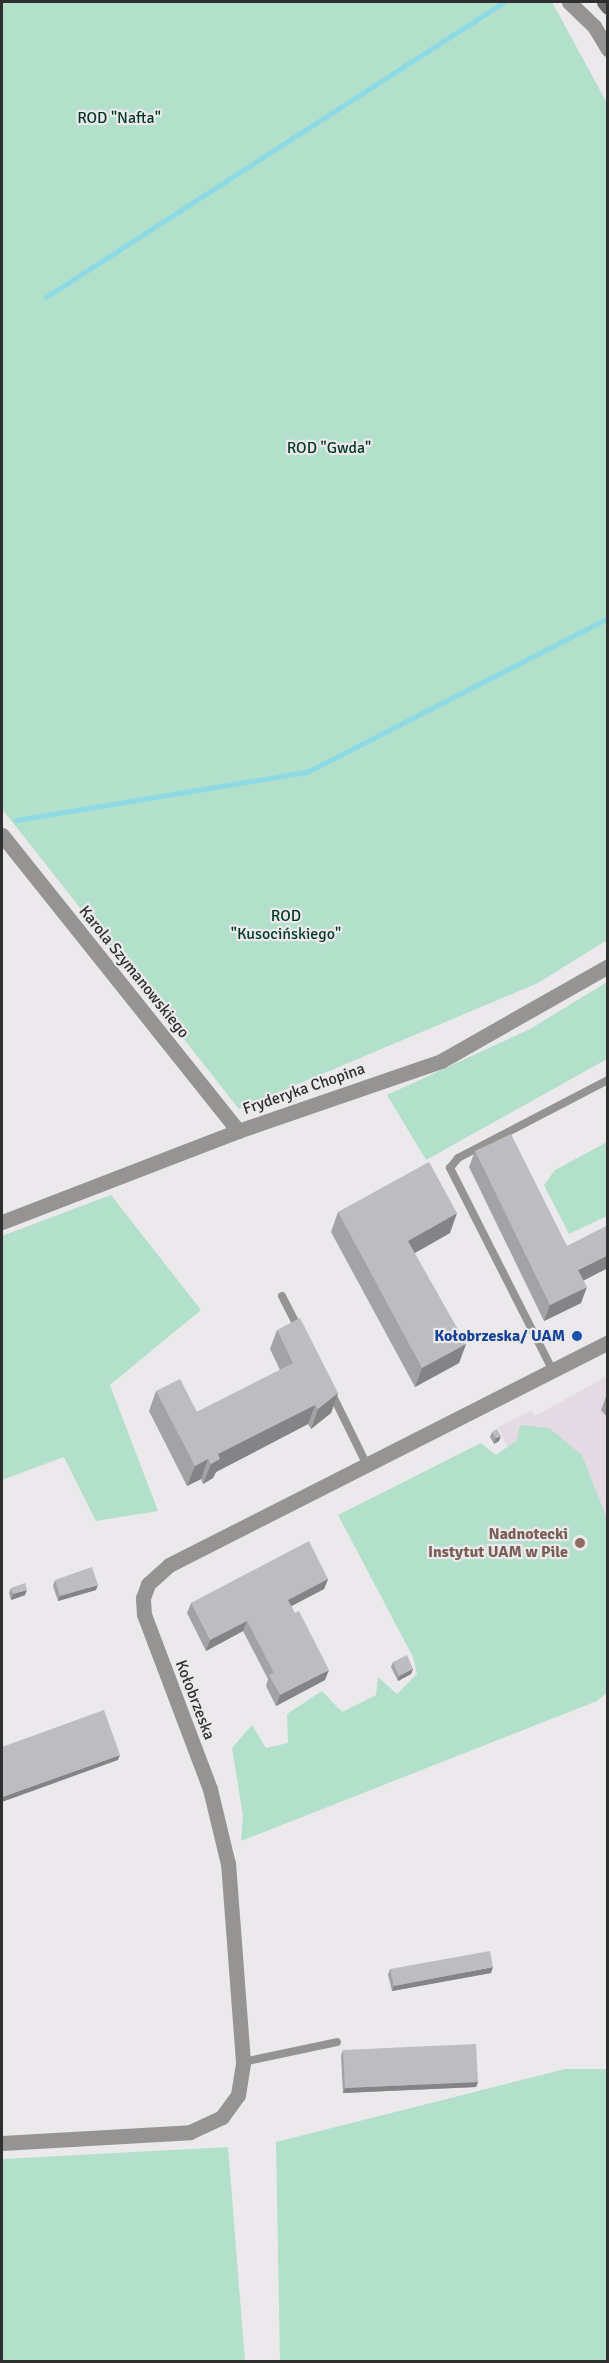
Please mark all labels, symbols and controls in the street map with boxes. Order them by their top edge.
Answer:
park label: ROD "Nafta" [77,108,161,128]
park label: ROD "Gwda" [287,438,371,458]
street label: Karola Szymanowskiego [75,902,193,1042]
park label: ROD "Kusocińskiego" [231,906,341,944]
street label: Fryderyka Chopina [240,1059,368,1119]
place label: Kołobrzeska/ UAM [434,1326,565,1346]
marker: Kołobrzeska/ UAM [570,1329,584,1343]
place label: Nadnotecki Instytut UAM w Pile [428,1524,568,1562]
marker: Nadnotecki Instytut UAM w Pile [573,1536,587,1550]
street label: Kołobrzeska [171,1657,219,1743]

